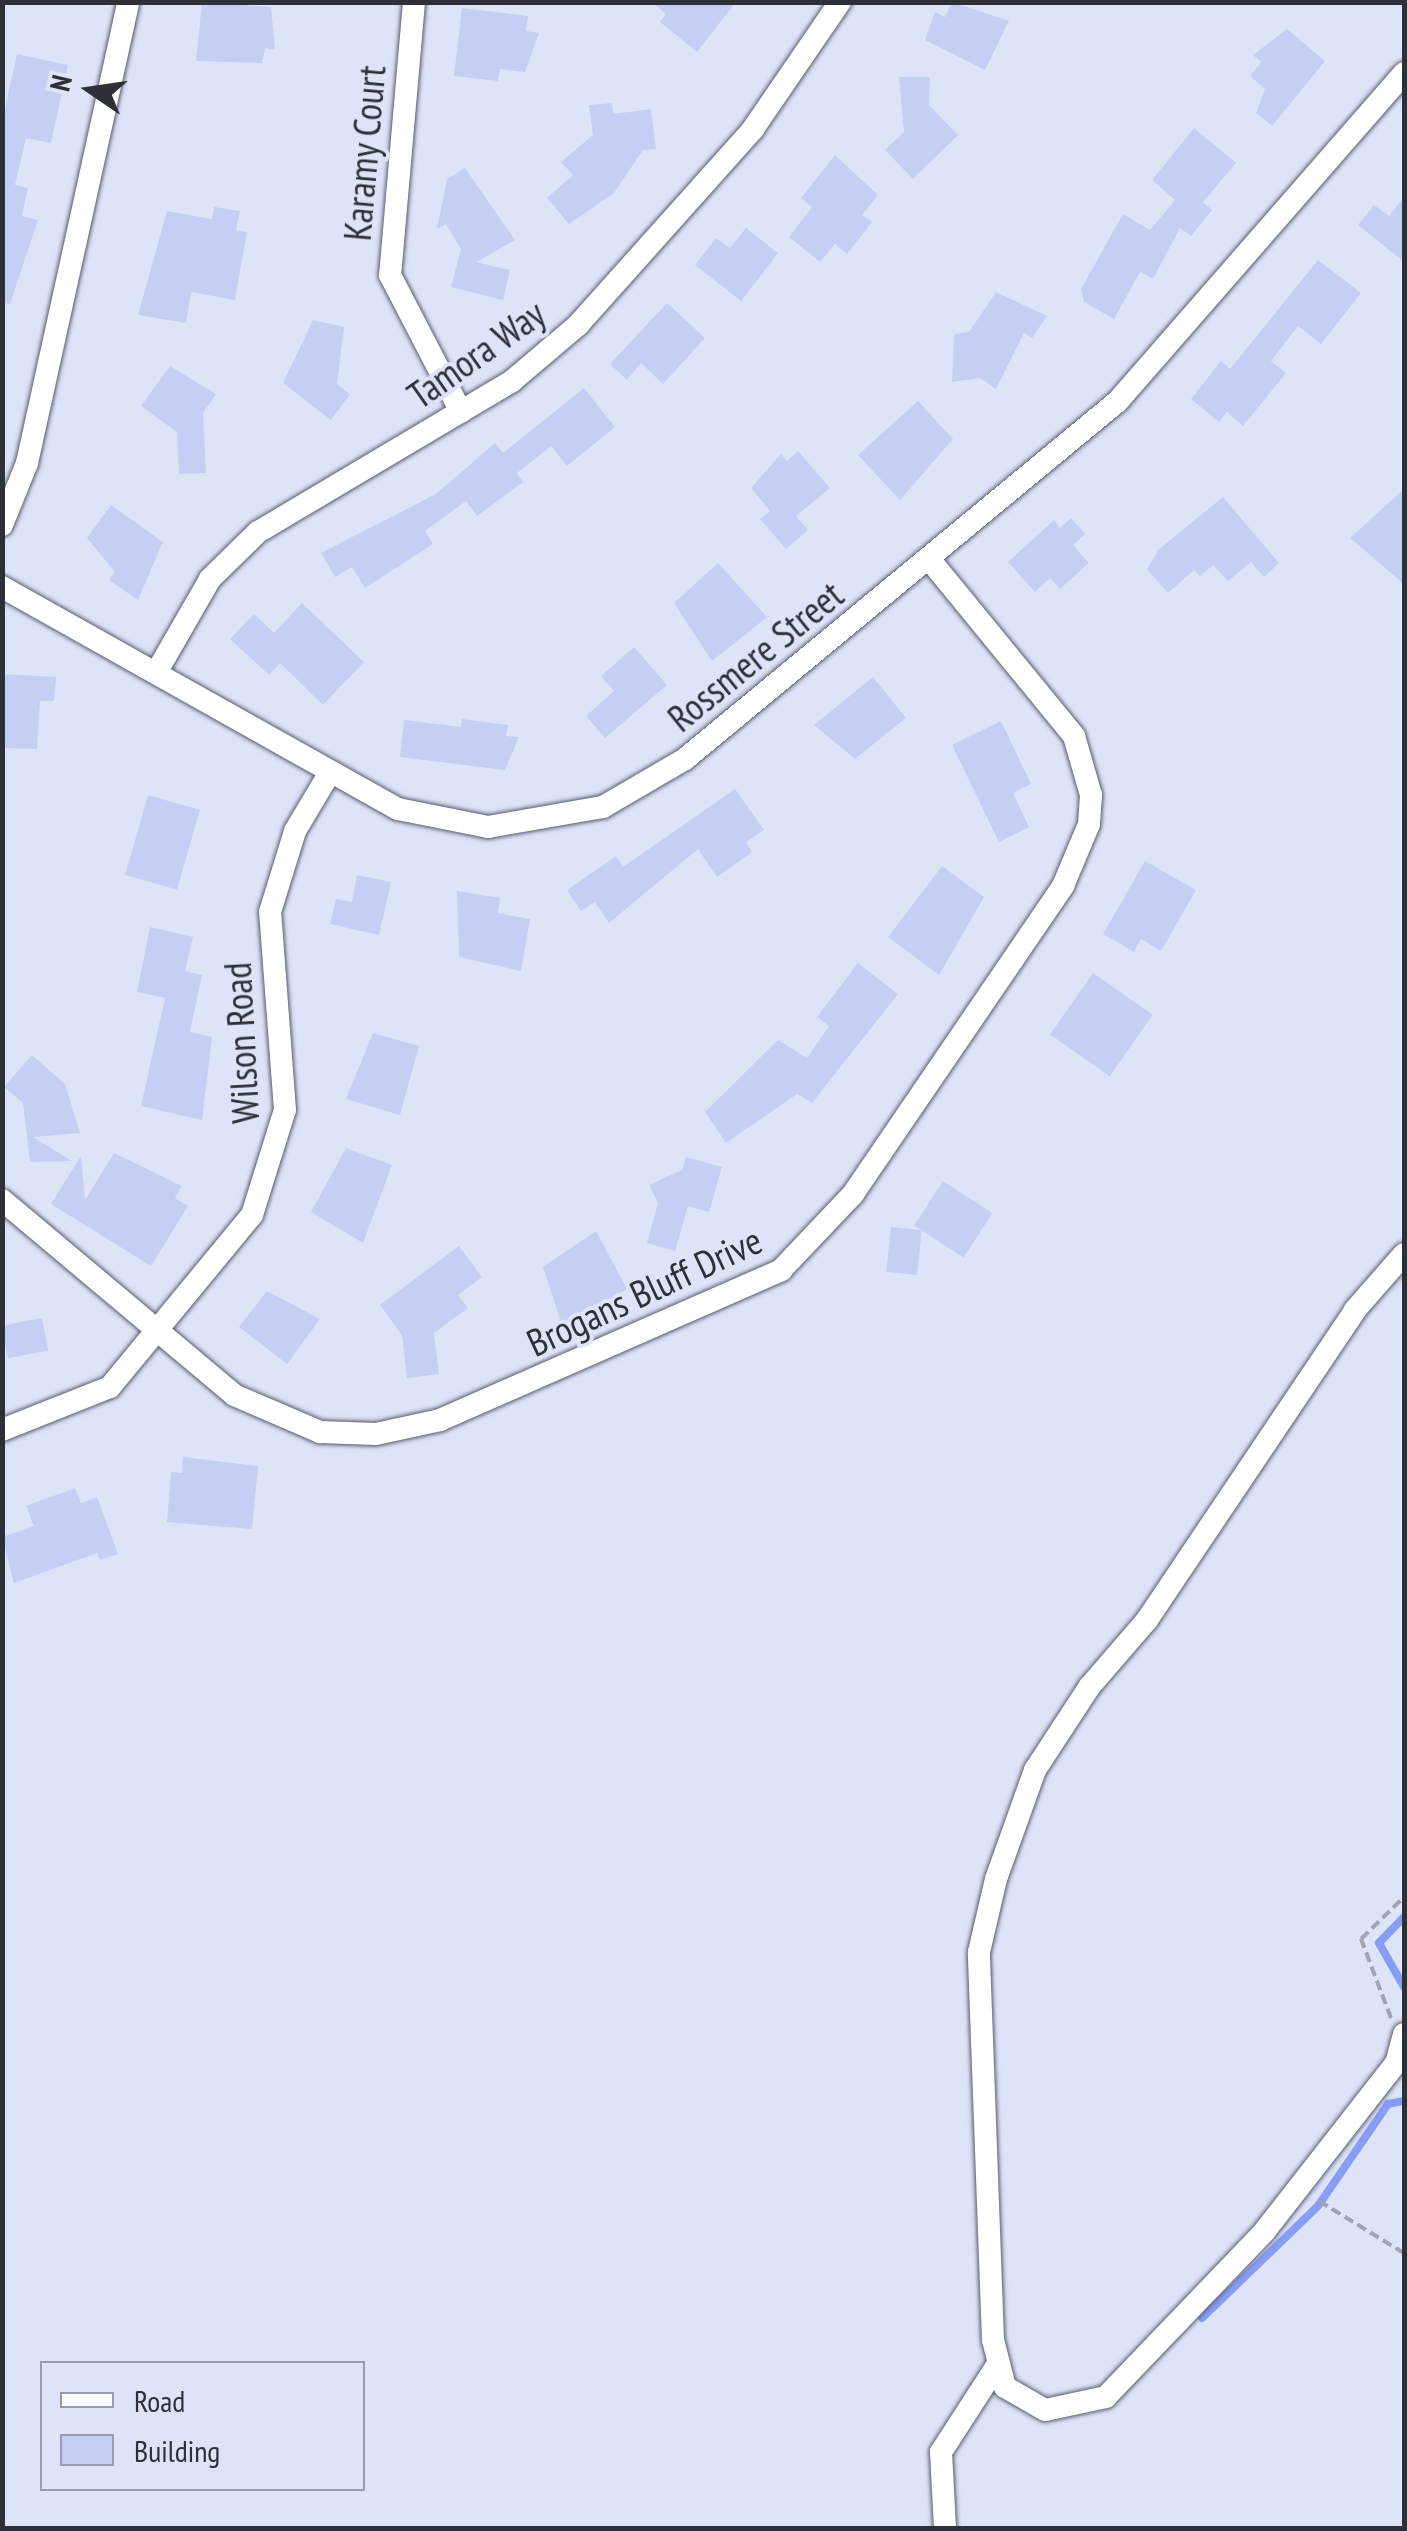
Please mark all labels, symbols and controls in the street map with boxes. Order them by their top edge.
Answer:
north arrow [40,40,140,140]
street label: Karamy Court [334,63,394,243]
text: N [41,72,80,95]
street label: Tamora Way [398,290,554,418]
street label: Rossmere Street [658,572,852,740]
street label: Wilson Road [214,961,268,1125]
street label: Brogans Bluff Drive [519,1217,769,1365]
legend [40,2361,365,2491]
text: Road [134,2381,185,2420]
text: Building [134,2431,220,2470]

